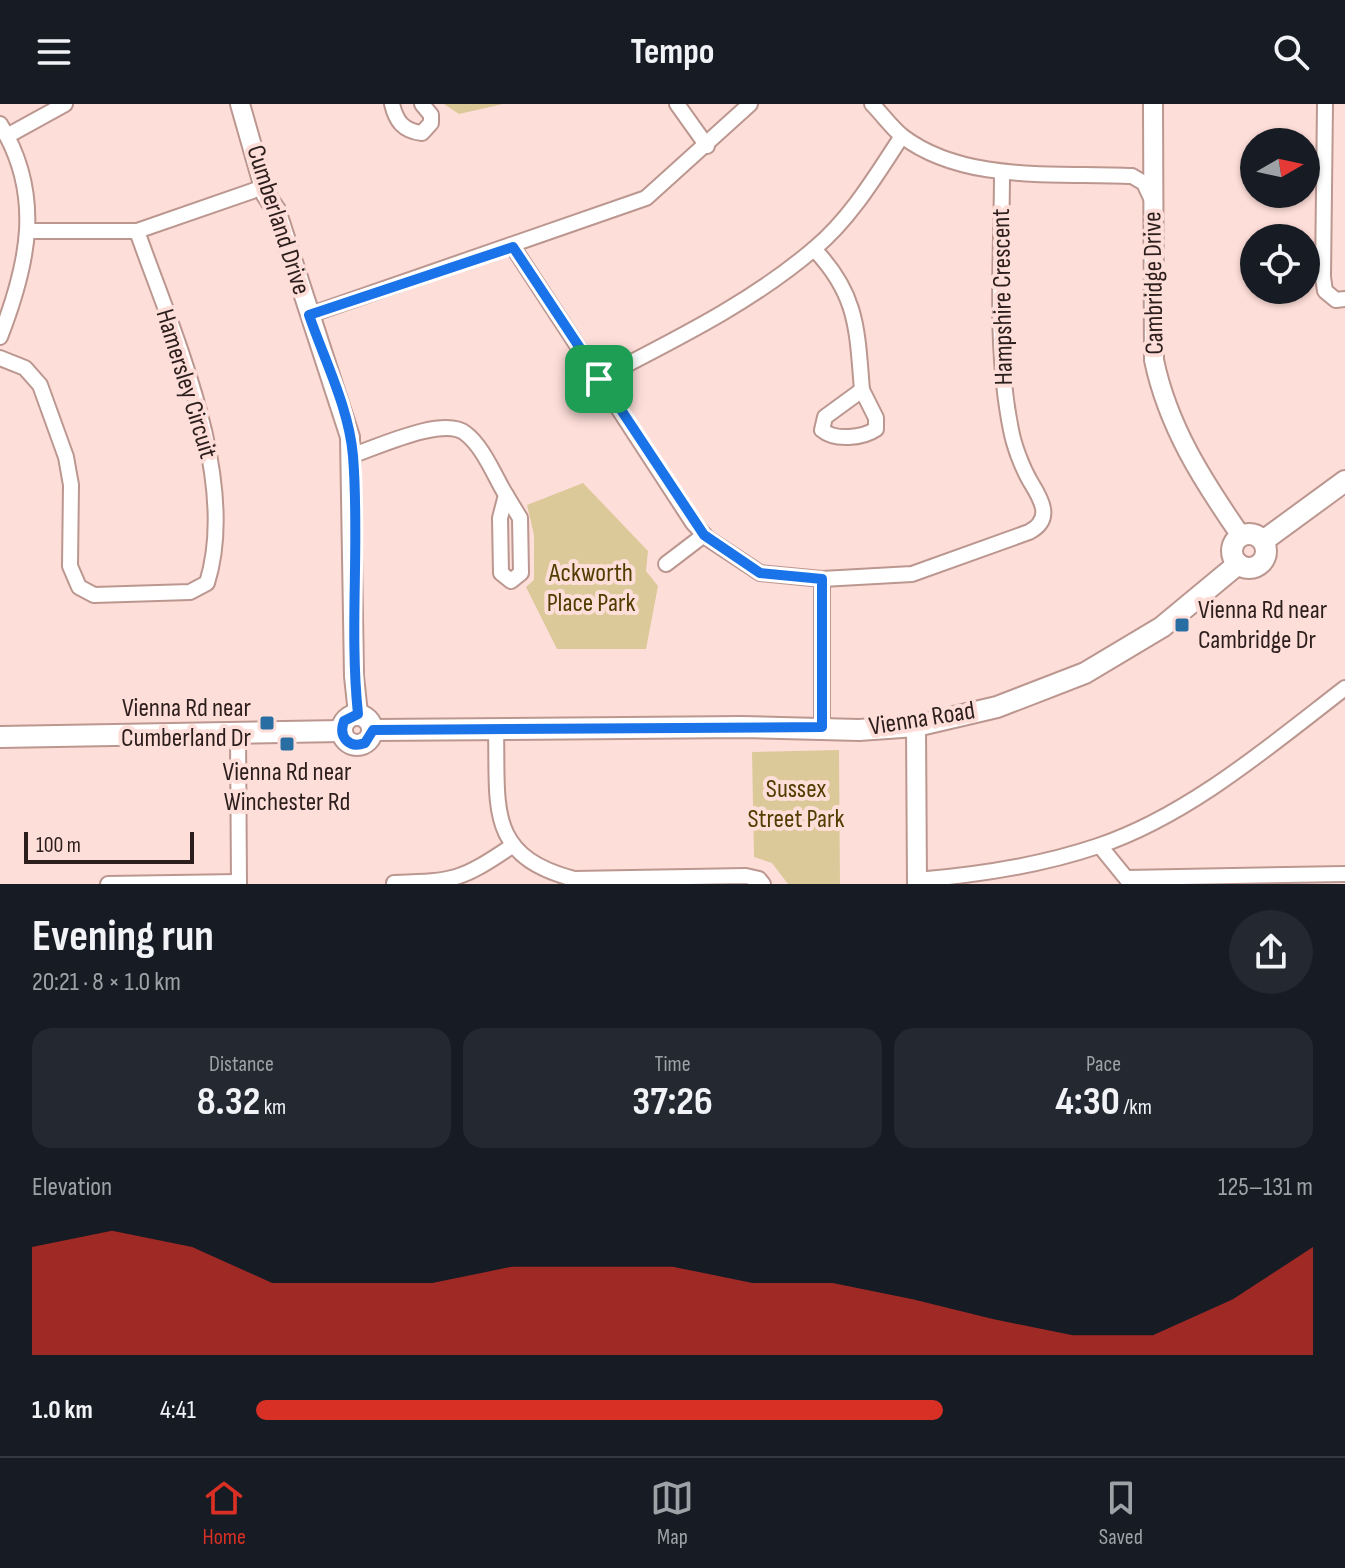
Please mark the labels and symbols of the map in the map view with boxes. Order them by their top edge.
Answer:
north arrow [1240,128,1320,208]
street label: Cumberland Drive [239,141,317,299]
street label: Hampshire Crescent [986,208,1020,386]
street label: Cambridge Drive [1137,211,1171,355]
street label: Hamersley Circuit [149,306,223,463]
pin [565,345,633,413]
park label: Ackworth Place Park [547,558,635,619]
place label: Vienna Rd near Cambridge Dr [1198,595,1328,656]
marker: Vienna Rd near Cambridge Dr [1173,616,1191,634]
place label: Vienna Rd near Cumberland Dr [121,693,252,754]
street label: Vienna Road [867,695,977,743]
marker: Vienna Rd near Cumberland Dr [258,714,276,732]
marker: Vienna Rd near Winchester Rd [278,735,296,753]
place label: Vienna Rd near Winchester Rd [222,757,352,818]
park label: Sussex Street Park [747,774,845,835]
scale bar [24,828,194,864]

